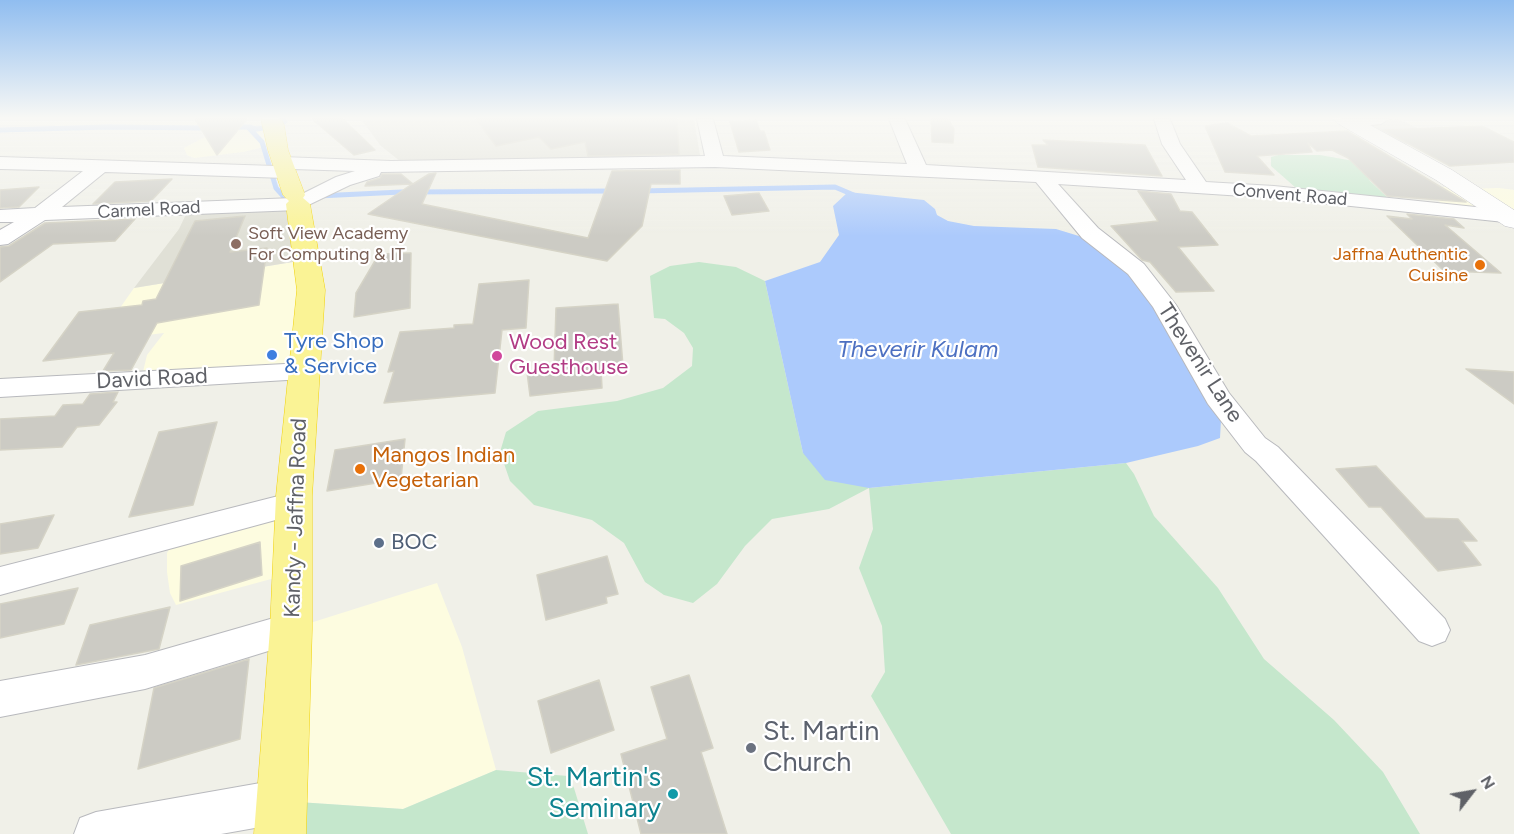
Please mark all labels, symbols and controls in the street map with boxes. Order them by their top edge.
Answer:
street label: Convent Road [1232,179,1348,211]
street label: Carmel Road [97,197,201,223]
place label: Soft View Academy For Computing & IT [248,223,408,266]
marker: Soft View Academy For Computing & IT [229,237,243,251]
place label: Jaffna Authentic Cuisine [1333,244,1468,286]
marker: Jaffna Authentic Cuisine [1473,258,1487,272]
street label: Thevenir Lane [1152,299,1248,427]
place label: Tyre Shop & Service [284,329,384,380]
place label: Wood Rest Guesthouse [509,330,628,382]
water label: Theverir Kulam [838,336,998,364]
marker: Tyre Shop & Service [265,348,279,362]
marker: Wood Rest Guesthouse [490,349,504,363]
street label: David Road [96,363,208,395]
street label: Kandy - Jaffna Road [279,418,313,618]
place label: Mangos Indian Vegetarian [372,443,515,494]
marker: Mangos Indian Vegetarian [353,462,367,476]
place label: BOC [391,530,437,556]
marker: BOC [372,536,386,550]
place label: St. Martin Church [763,716,879,779]
marker: St. Martin Church [744,741,758,755]
place label: St. Martin's Seminary [527,762,661,825]
north arrow [1442,762,1502,822]
text: N [1477,772,1499,793]
marker: St. Martin's Seminary [666,787,680,801]

